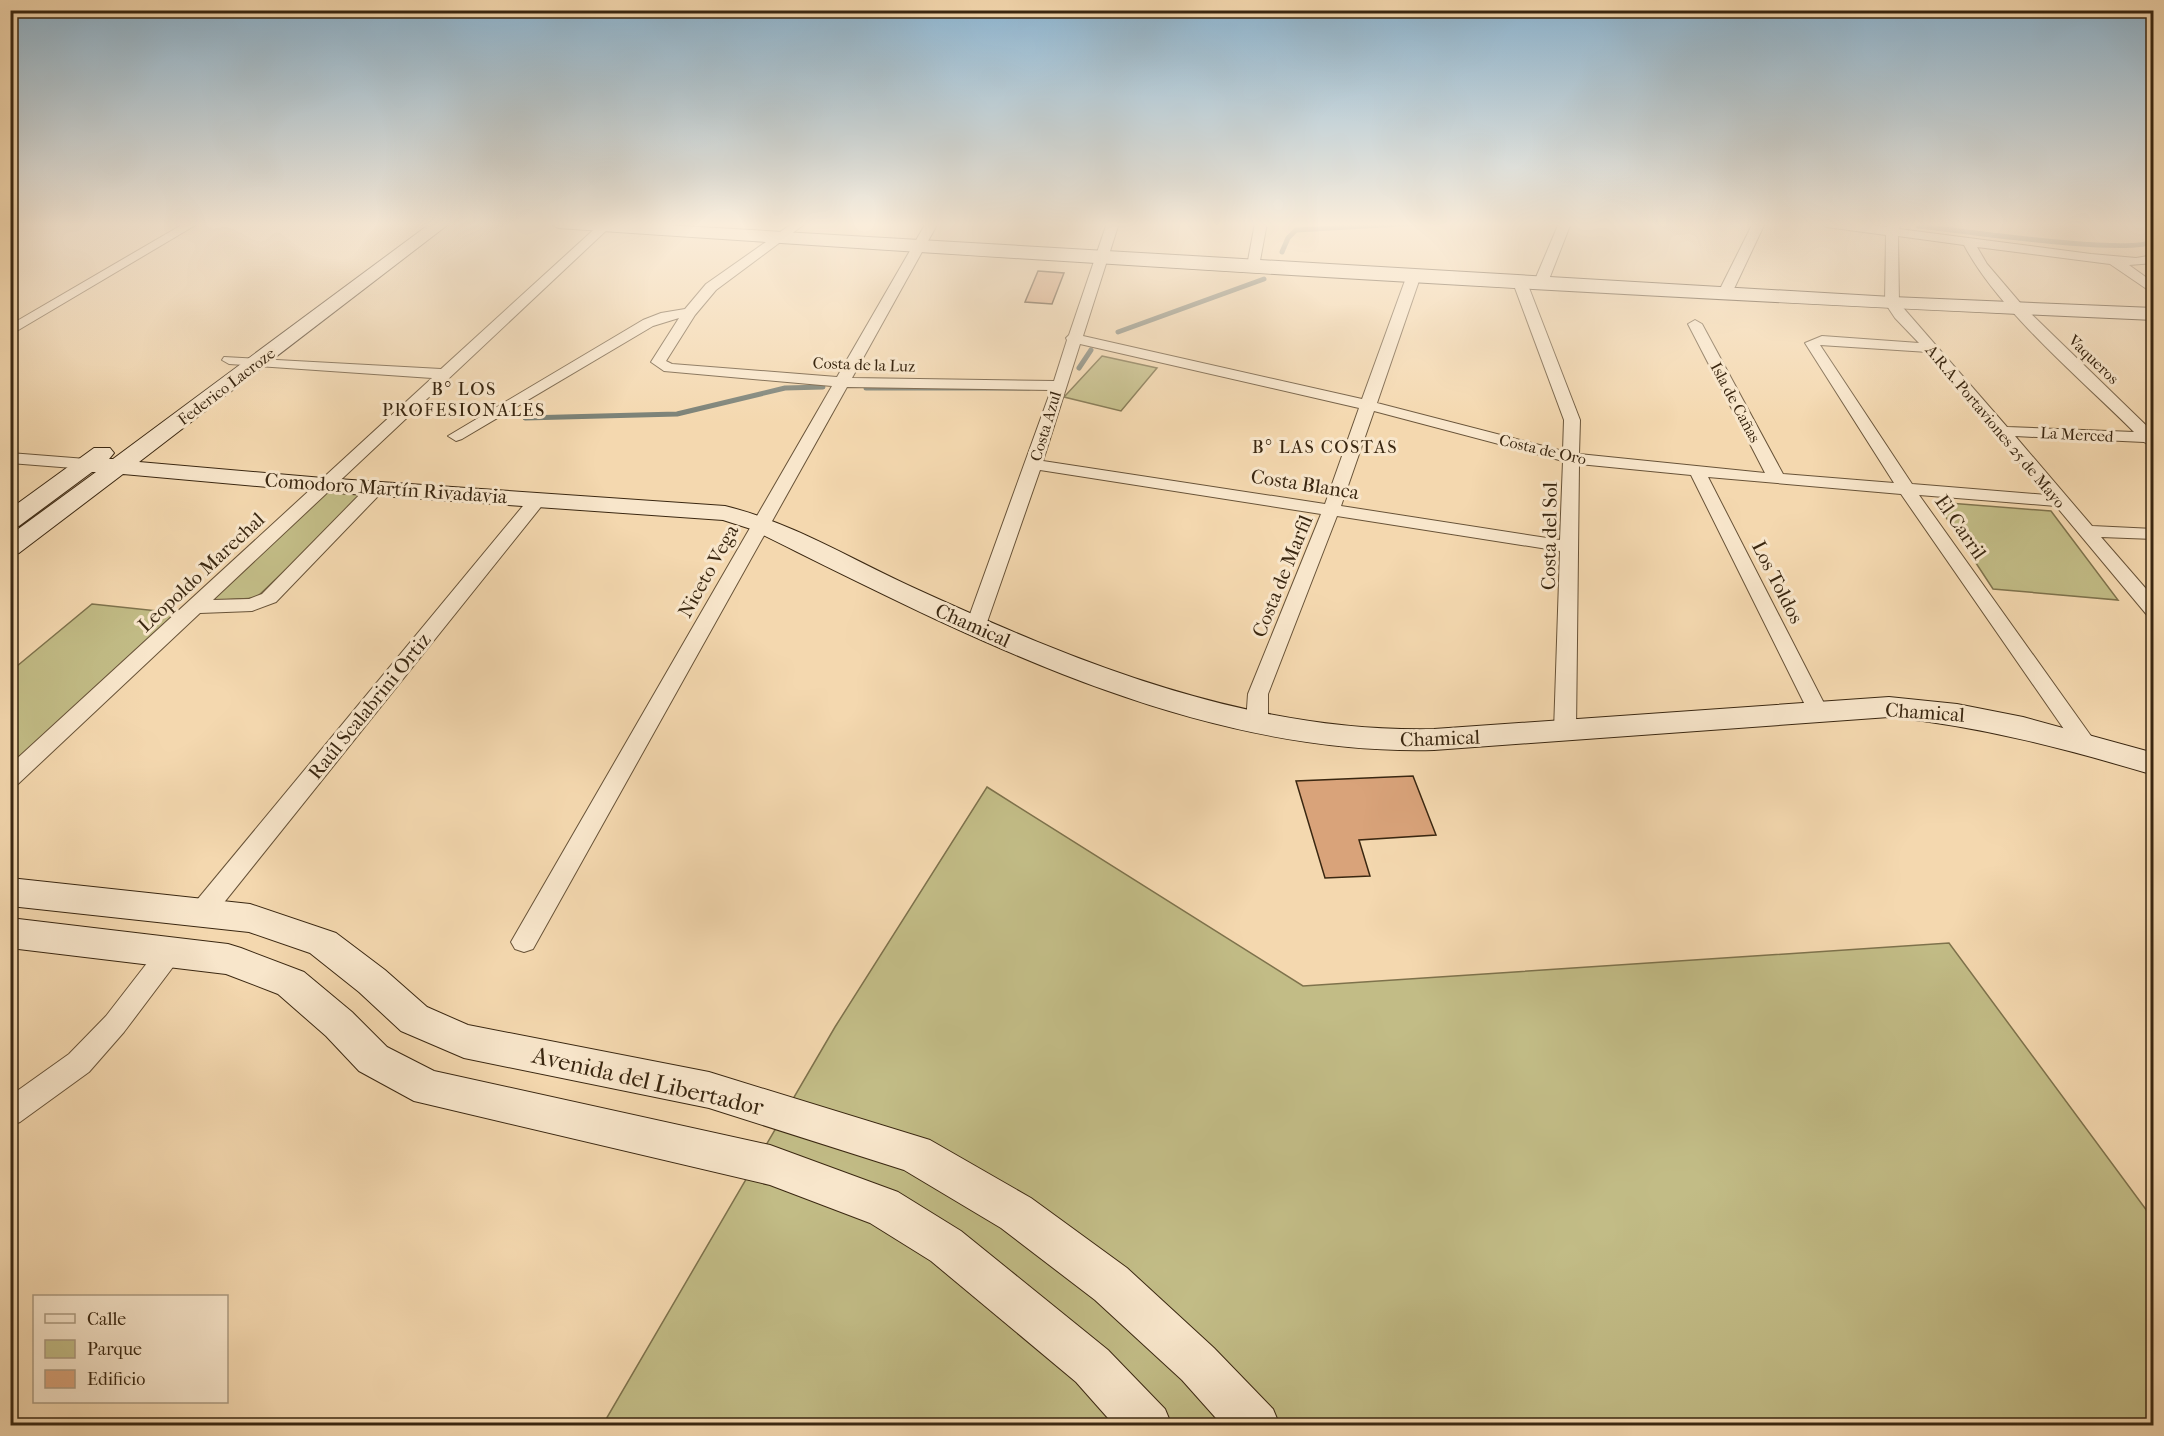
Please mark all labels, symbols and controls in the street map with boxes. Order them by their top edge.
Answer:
street label: Vaqueros [2064,330,2123,388]
street label: A.R.A. Portaviones 25 de Mayo [1921,340,2069,512]
street label: Federico Lacroze [174,344,279,429]
street label: Costa de la Luz [812,353,915,376]
street label: Isla de Cañas [1706,359,1765,446]
district label: B° LOS PROFESIONALES [382,379,546,421]
street label: Costa Azul [1026,388,1065,463]
street label: La Merced [2040,423,2114,446]
street label: Costa de Oro [1497,430,1588,469]
district label: B° LAS COSTAS [1252,437,1398,458]
street label: Costa Blanca [1249,465,1361,504]
street label: Comodoro Martín Rivadavia [264,469,509,509]
street label: Costa del Sol [1537,481,1562,590]
street label: El Carril [1930,491,1991,564]
street label: Leopoldo Marechal [133,508,270,637]
street label: Costa de Marfil [1248,511,1318,641]
street label: Niceto Vega [673,520,744,622]
street label: Los Toldos [1747,537,1808,627]
street label: Chamical [932,599,1014,652]
street label: Raúl Scalabrini Ortiz [303,629,435,784]
street label: Chamical [1884,698,1966,727]
street label: Chamical [1400,726,1481,751]
street label: Avenida del Libertador [529,1041,767,1121]
legend [33,1295,228,1403]
text: Calle [87,1309,126,1330]
text: Parque [87,1339,142,1360]
text: Edificio [87,1369,145,1390]

